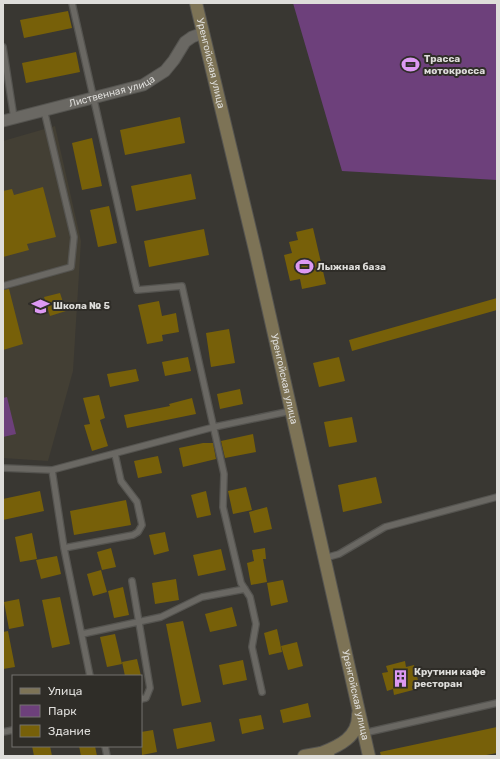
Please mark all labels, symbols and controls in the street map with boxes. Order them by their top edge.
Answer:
street label: Уренгойская улица [194,17,227,110]
place label: Трасса мотокросса [424,53,485,77]
sports icon: Трасса мотокросса [401,55,421,75]
street label: Лиственная улица [68,73,157,110]
sports icon: Лыжная база [294,257,314,277]
place label: Лыжная база [317,261,386,273]
school or university icon: Школа № 5 [30,296,50,316]
place label: Школа № 5 [53,300,110,312]
street label: Уренгойская улица [268,332,300,425]
street label: Уренгойская улица [339,649,371,741]
place label: Крутини кафе ресторан [414,666,486,690]
building icon: Крутини кафе ресторан [391,668,411,688]
legend [12,675,142,747]
text: Улица [48,684,82,698]
text: Парк [48,704,77,718]
text: Здание [48,724,91,738]

